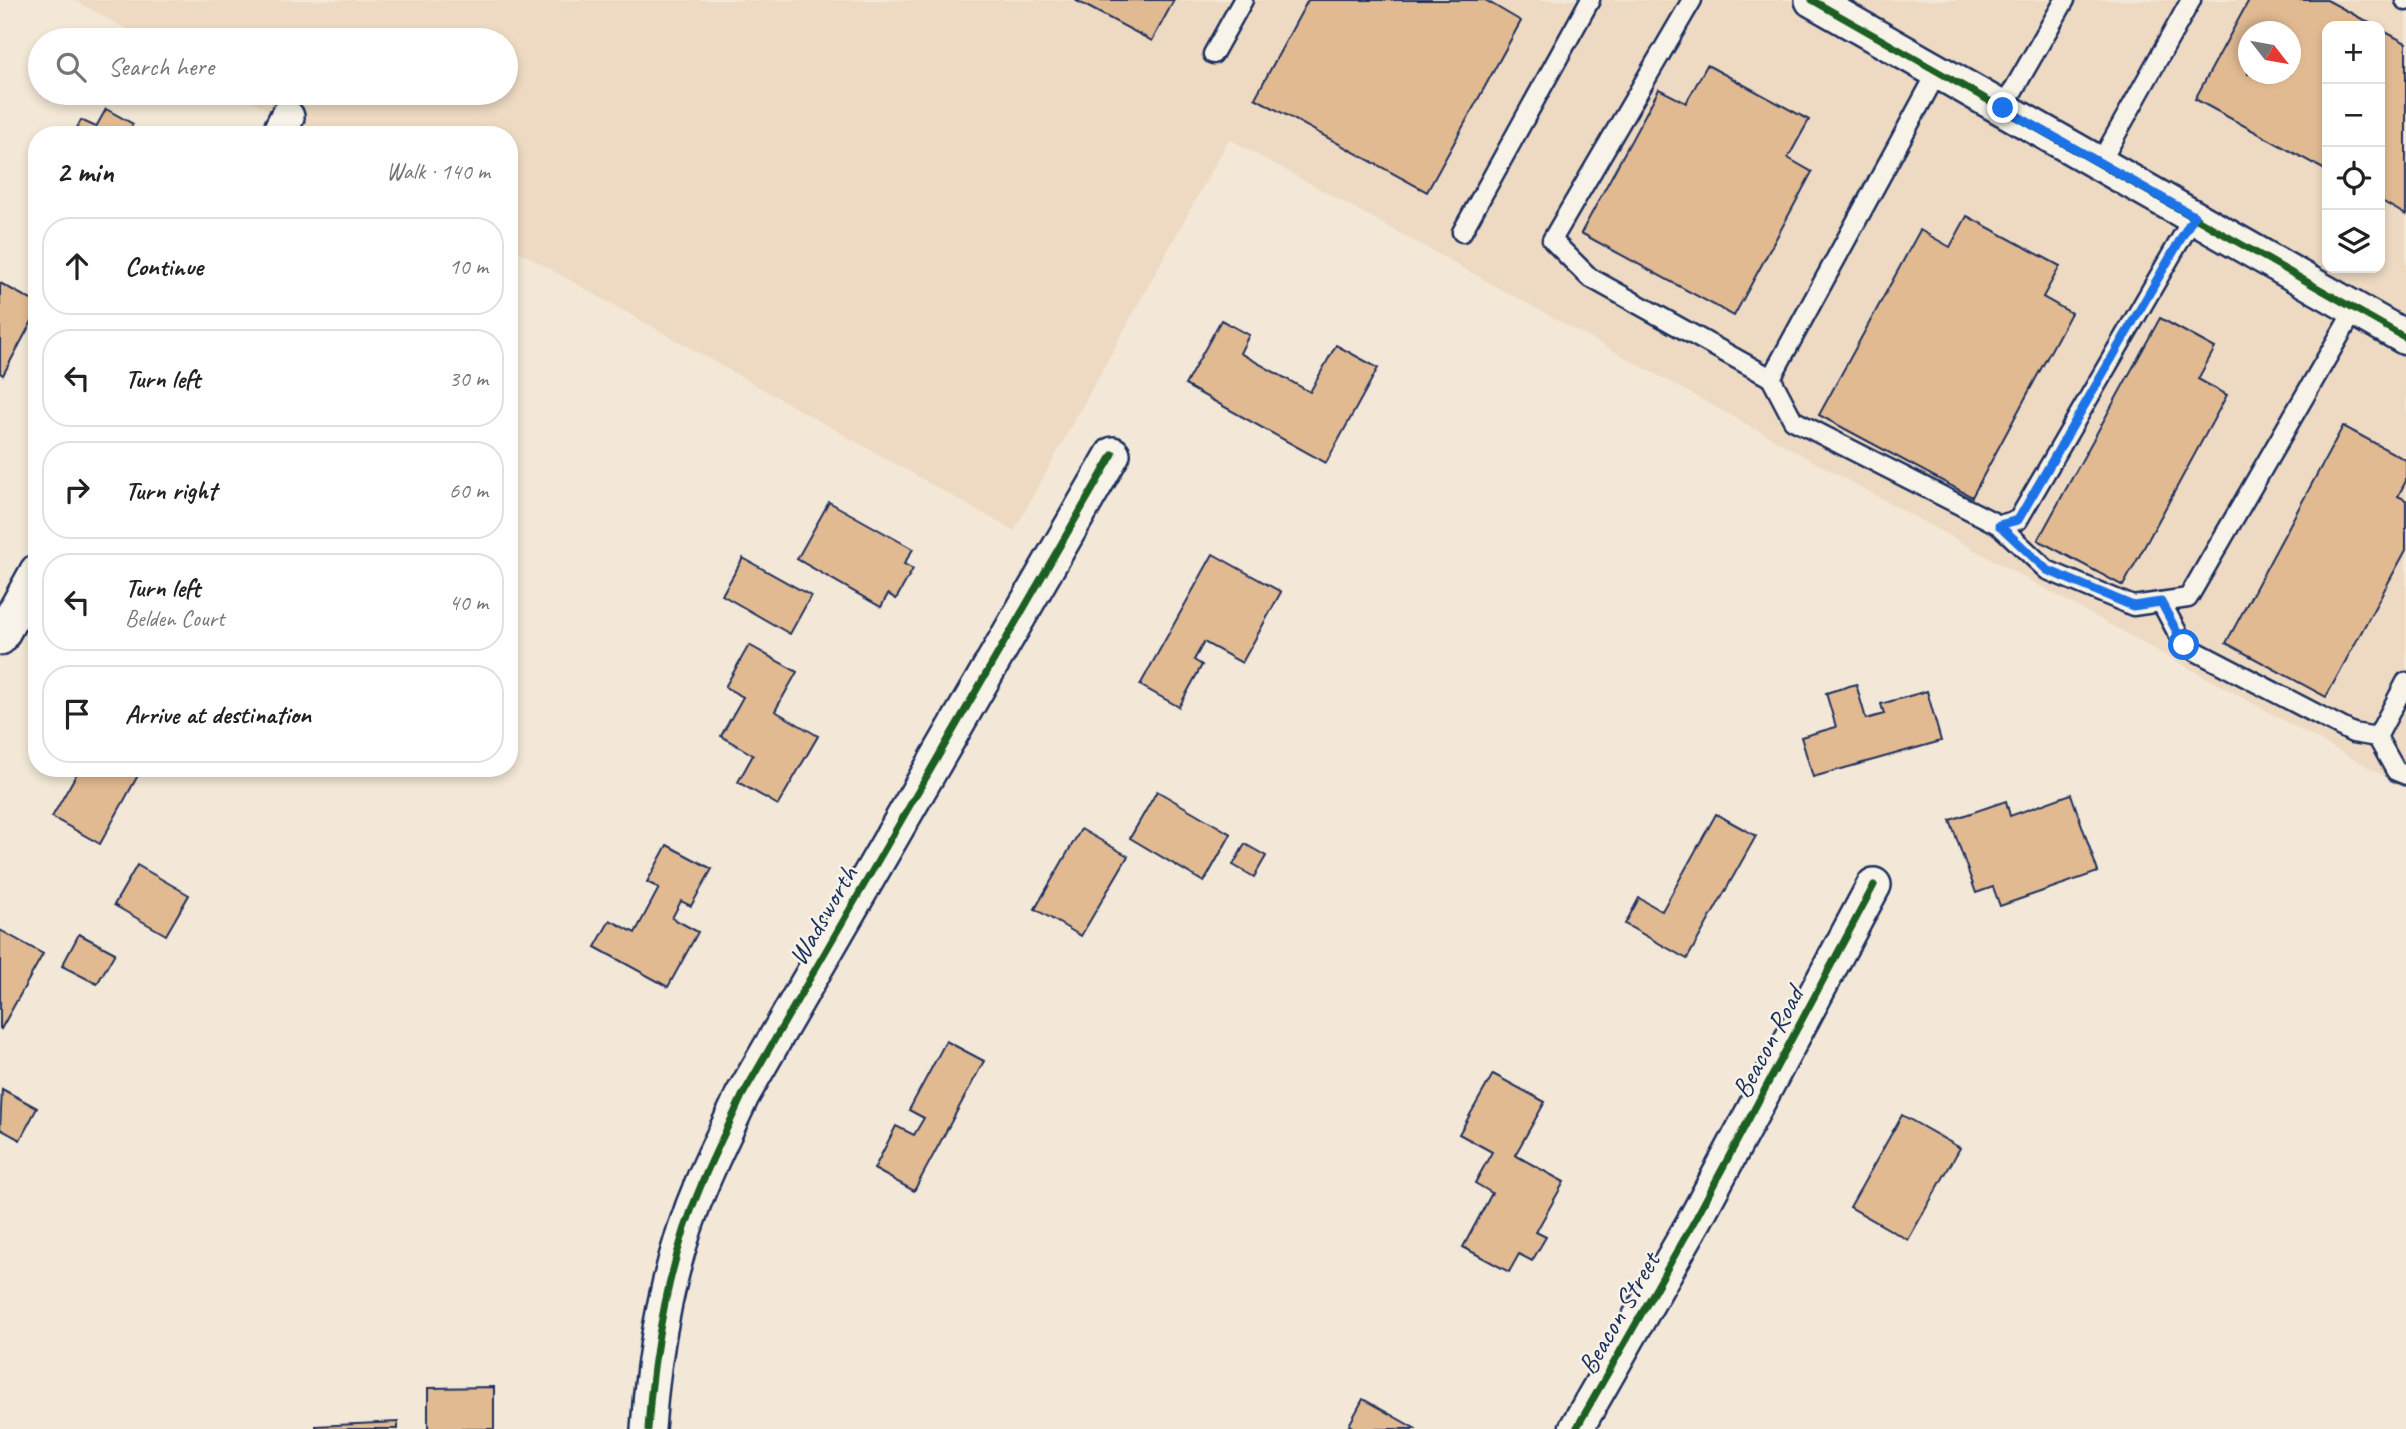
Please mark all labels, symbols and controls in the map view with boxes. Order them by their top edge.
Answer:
north arrow [2238,21,2301,84]
map controls [2322,21,2385,273]
button: + [2322,21,2385,84]
search box [28,28,518,105]
icon: search [52,48,90,86]
text: Search here [108,50,214,83]
button: − [2322,84,2385,147]
route end [1987,92,2018,123]
button: locate [2322,147,2385,210]
text: 2 min [56,153,113,191]
text: Walk · 140 m [386,157,490,186]
button: layers [2322,210,2385,273]
icon: ahead [58,247,96,285]
text: Continue [125,250,203,283]
text: 10 m [449,252,488,281]
icon: left [58,359,96,397]
text: Turn left [125,362,200,395]
text: 30 m [449,364,488,393]
icon: right [58,471,96,509]
text: Turn right [125,474,216,507]
text: 60 m [449,476,488,505]
text: Turn left [125,571,200,604]
icon: left [58,583,96,621]
text: 40 m [449,588,488,617]
text: Belden Court [125,604,224,633]
route start [2168,629,2199,660]
icon: arrive [58,695,96,733]
text: Arrive at destination [125,698,311,731]
street label: Wadsworth [780,859,865,971]
street label: Beacon Road [1724,977,1813,1104]
street label: Beacon Street [1570,1244,1669,1380]

